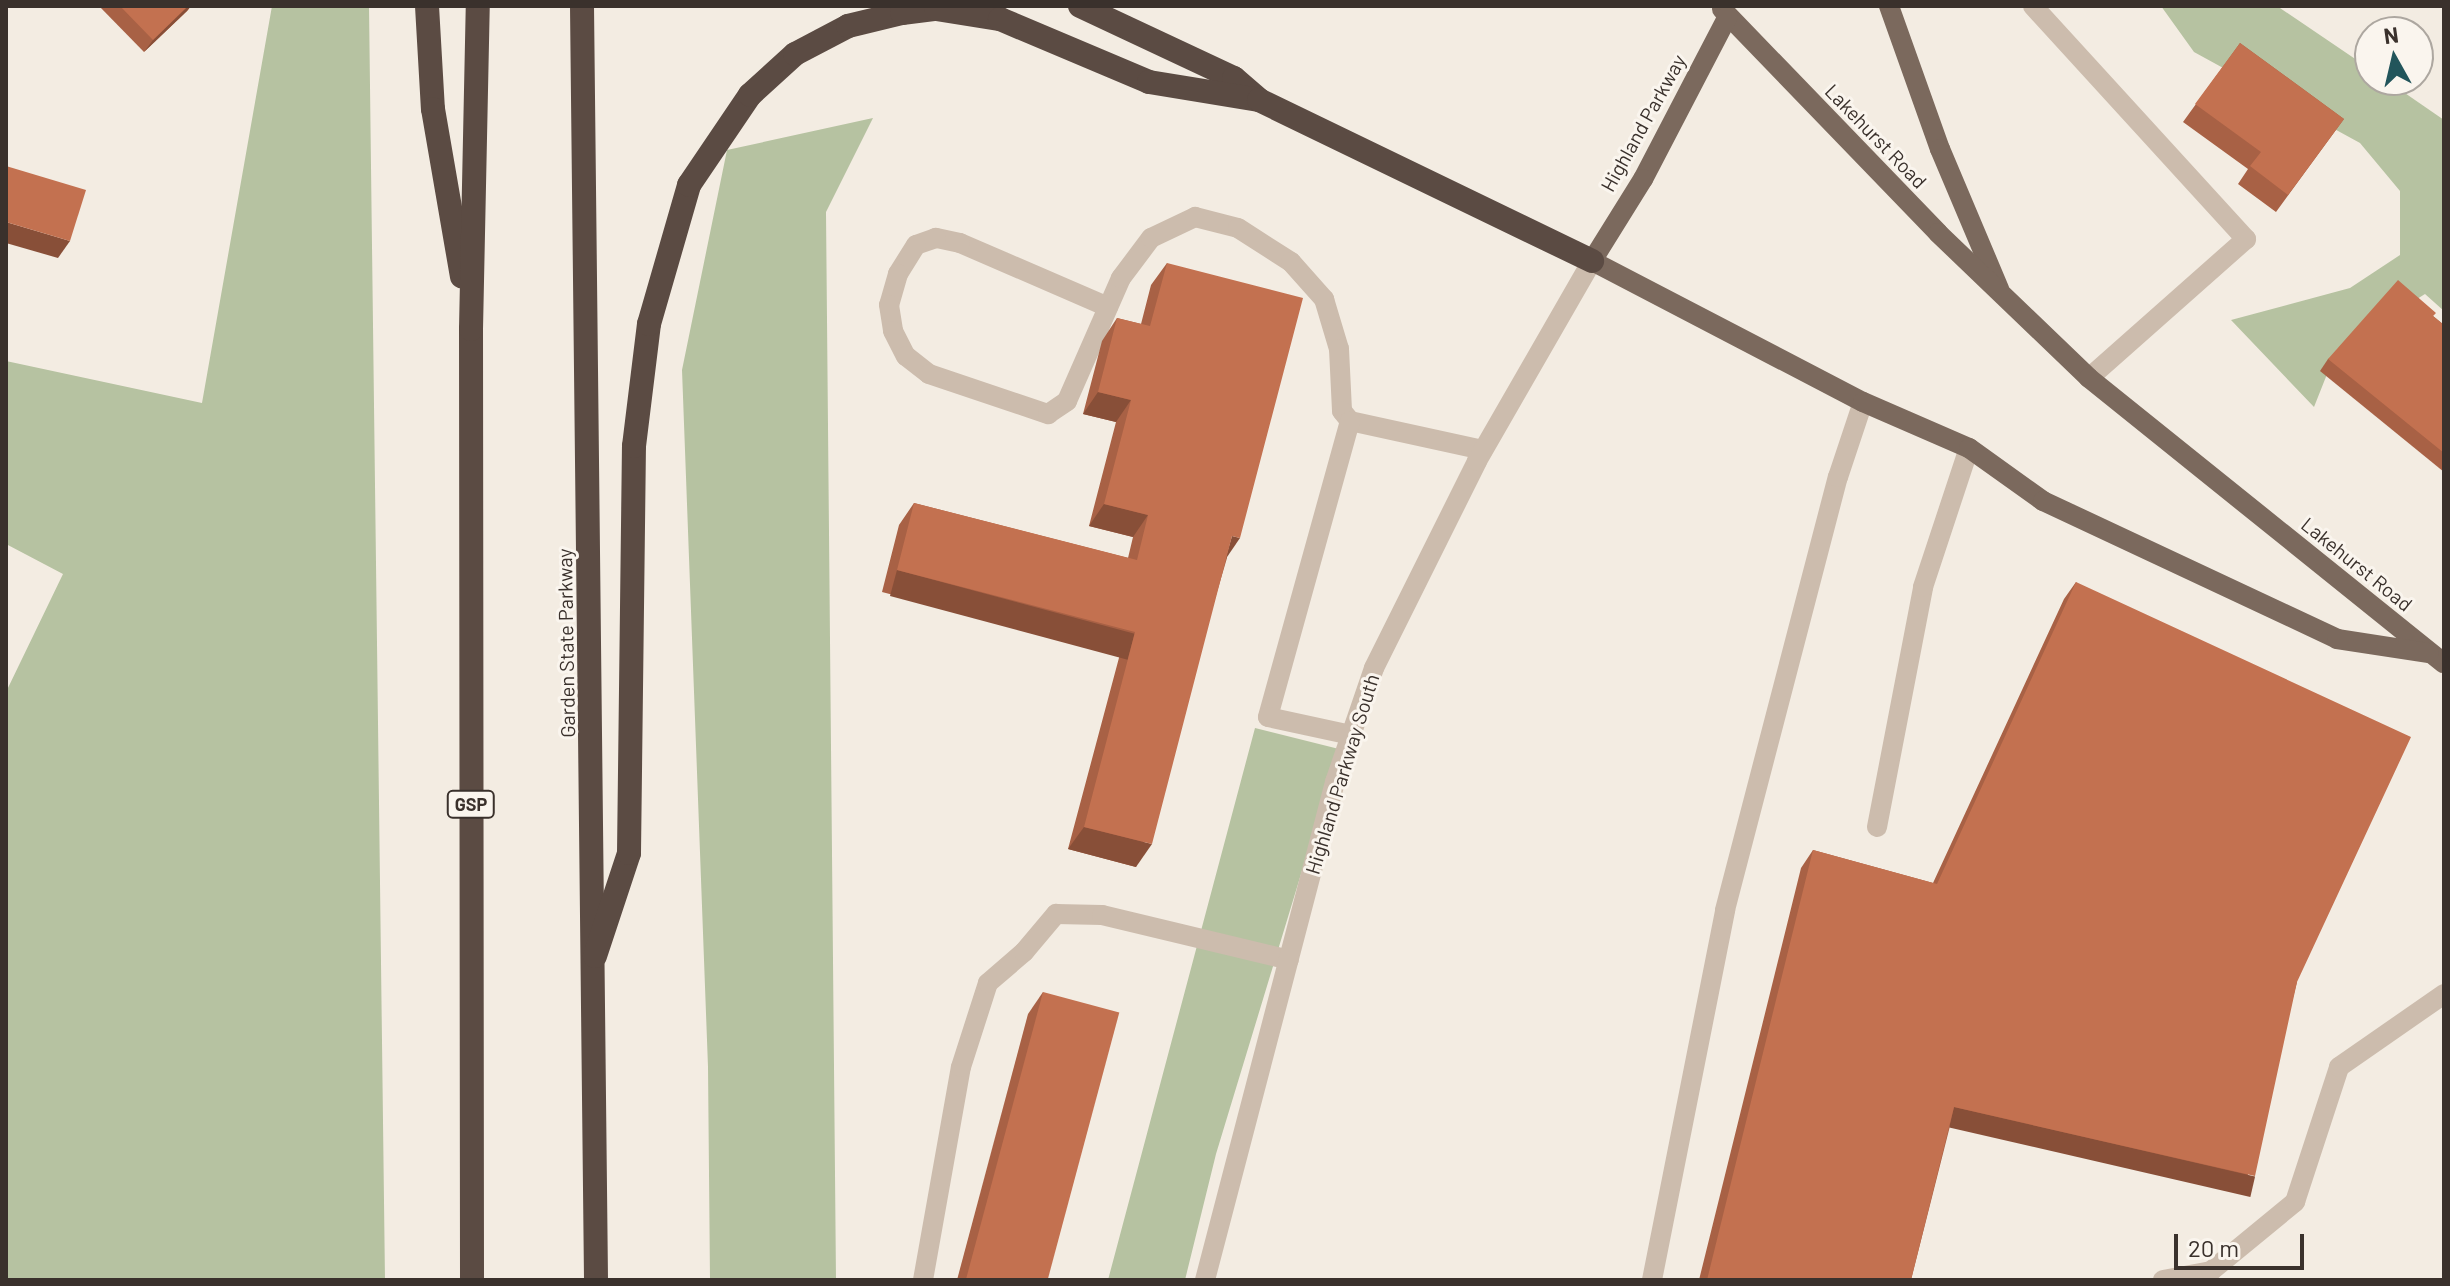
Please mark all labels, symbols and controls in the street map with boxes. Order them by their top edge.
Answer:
north arrow [2354,16,2434,96]
text: N [2382,20,2400,48]
street label: Highland Parkway [1595,50,1691,196]
street label: Lakehurst Road [1820,79,1932,193]
street label: Lakehurst Road [2297,512,2417,616]
street label: Garden State Parkway [552,548,580,738]
street label: Highland Parkway South [1300,671,1384,877]
road number: GSP [445,790,497,818]
scale bar [2178,1218,2308,1268]
text: 20 m [2188,1233,2239,1262]

